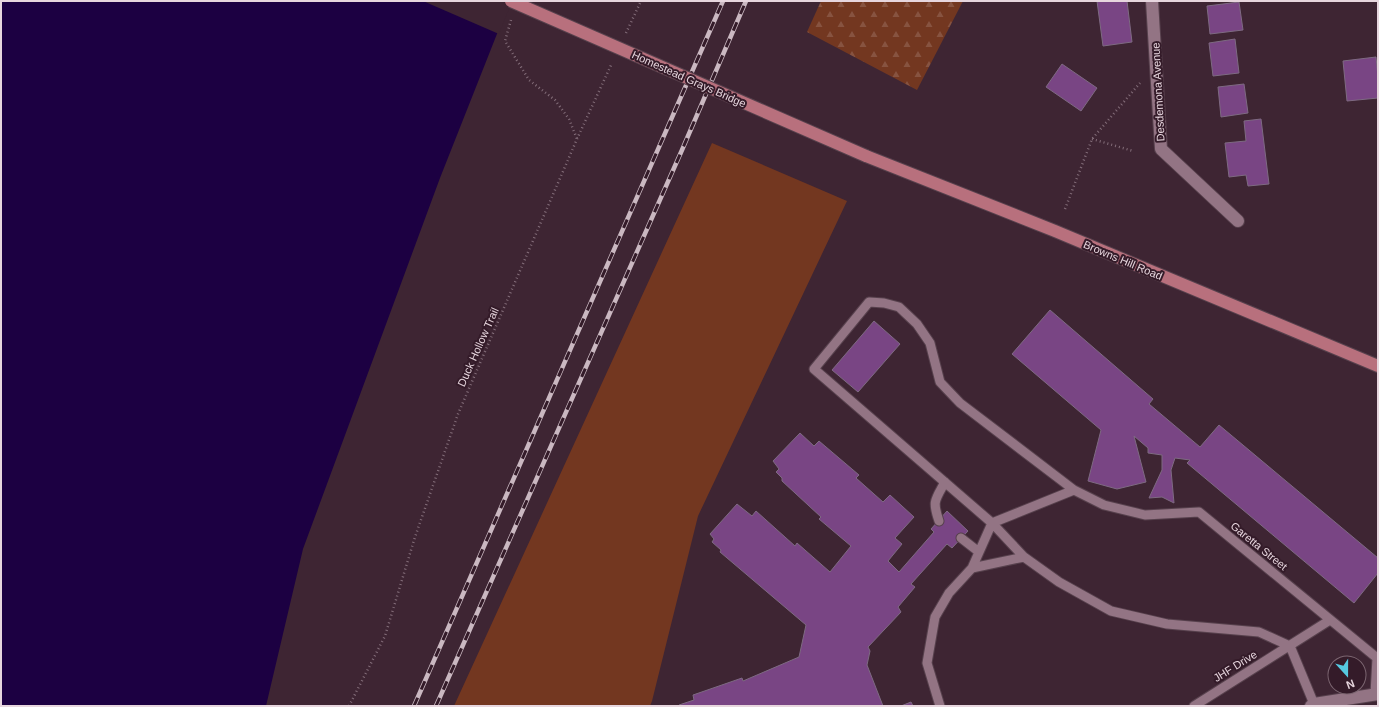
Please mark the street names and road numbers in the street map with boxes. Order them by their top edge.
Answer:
street label: Desdemona Avenue [1149,42,1167,142]
street label: Homestead Grays Bridge [630,48,748,110]
street label: Browns Hill Road [1082,238,1164,282]
street label: Duck Hollow Trail [455,306,501,388]
street label: Garetta Street [1228,520,1290,572]
street label: JHF Drive [1211,648,1259,684]

